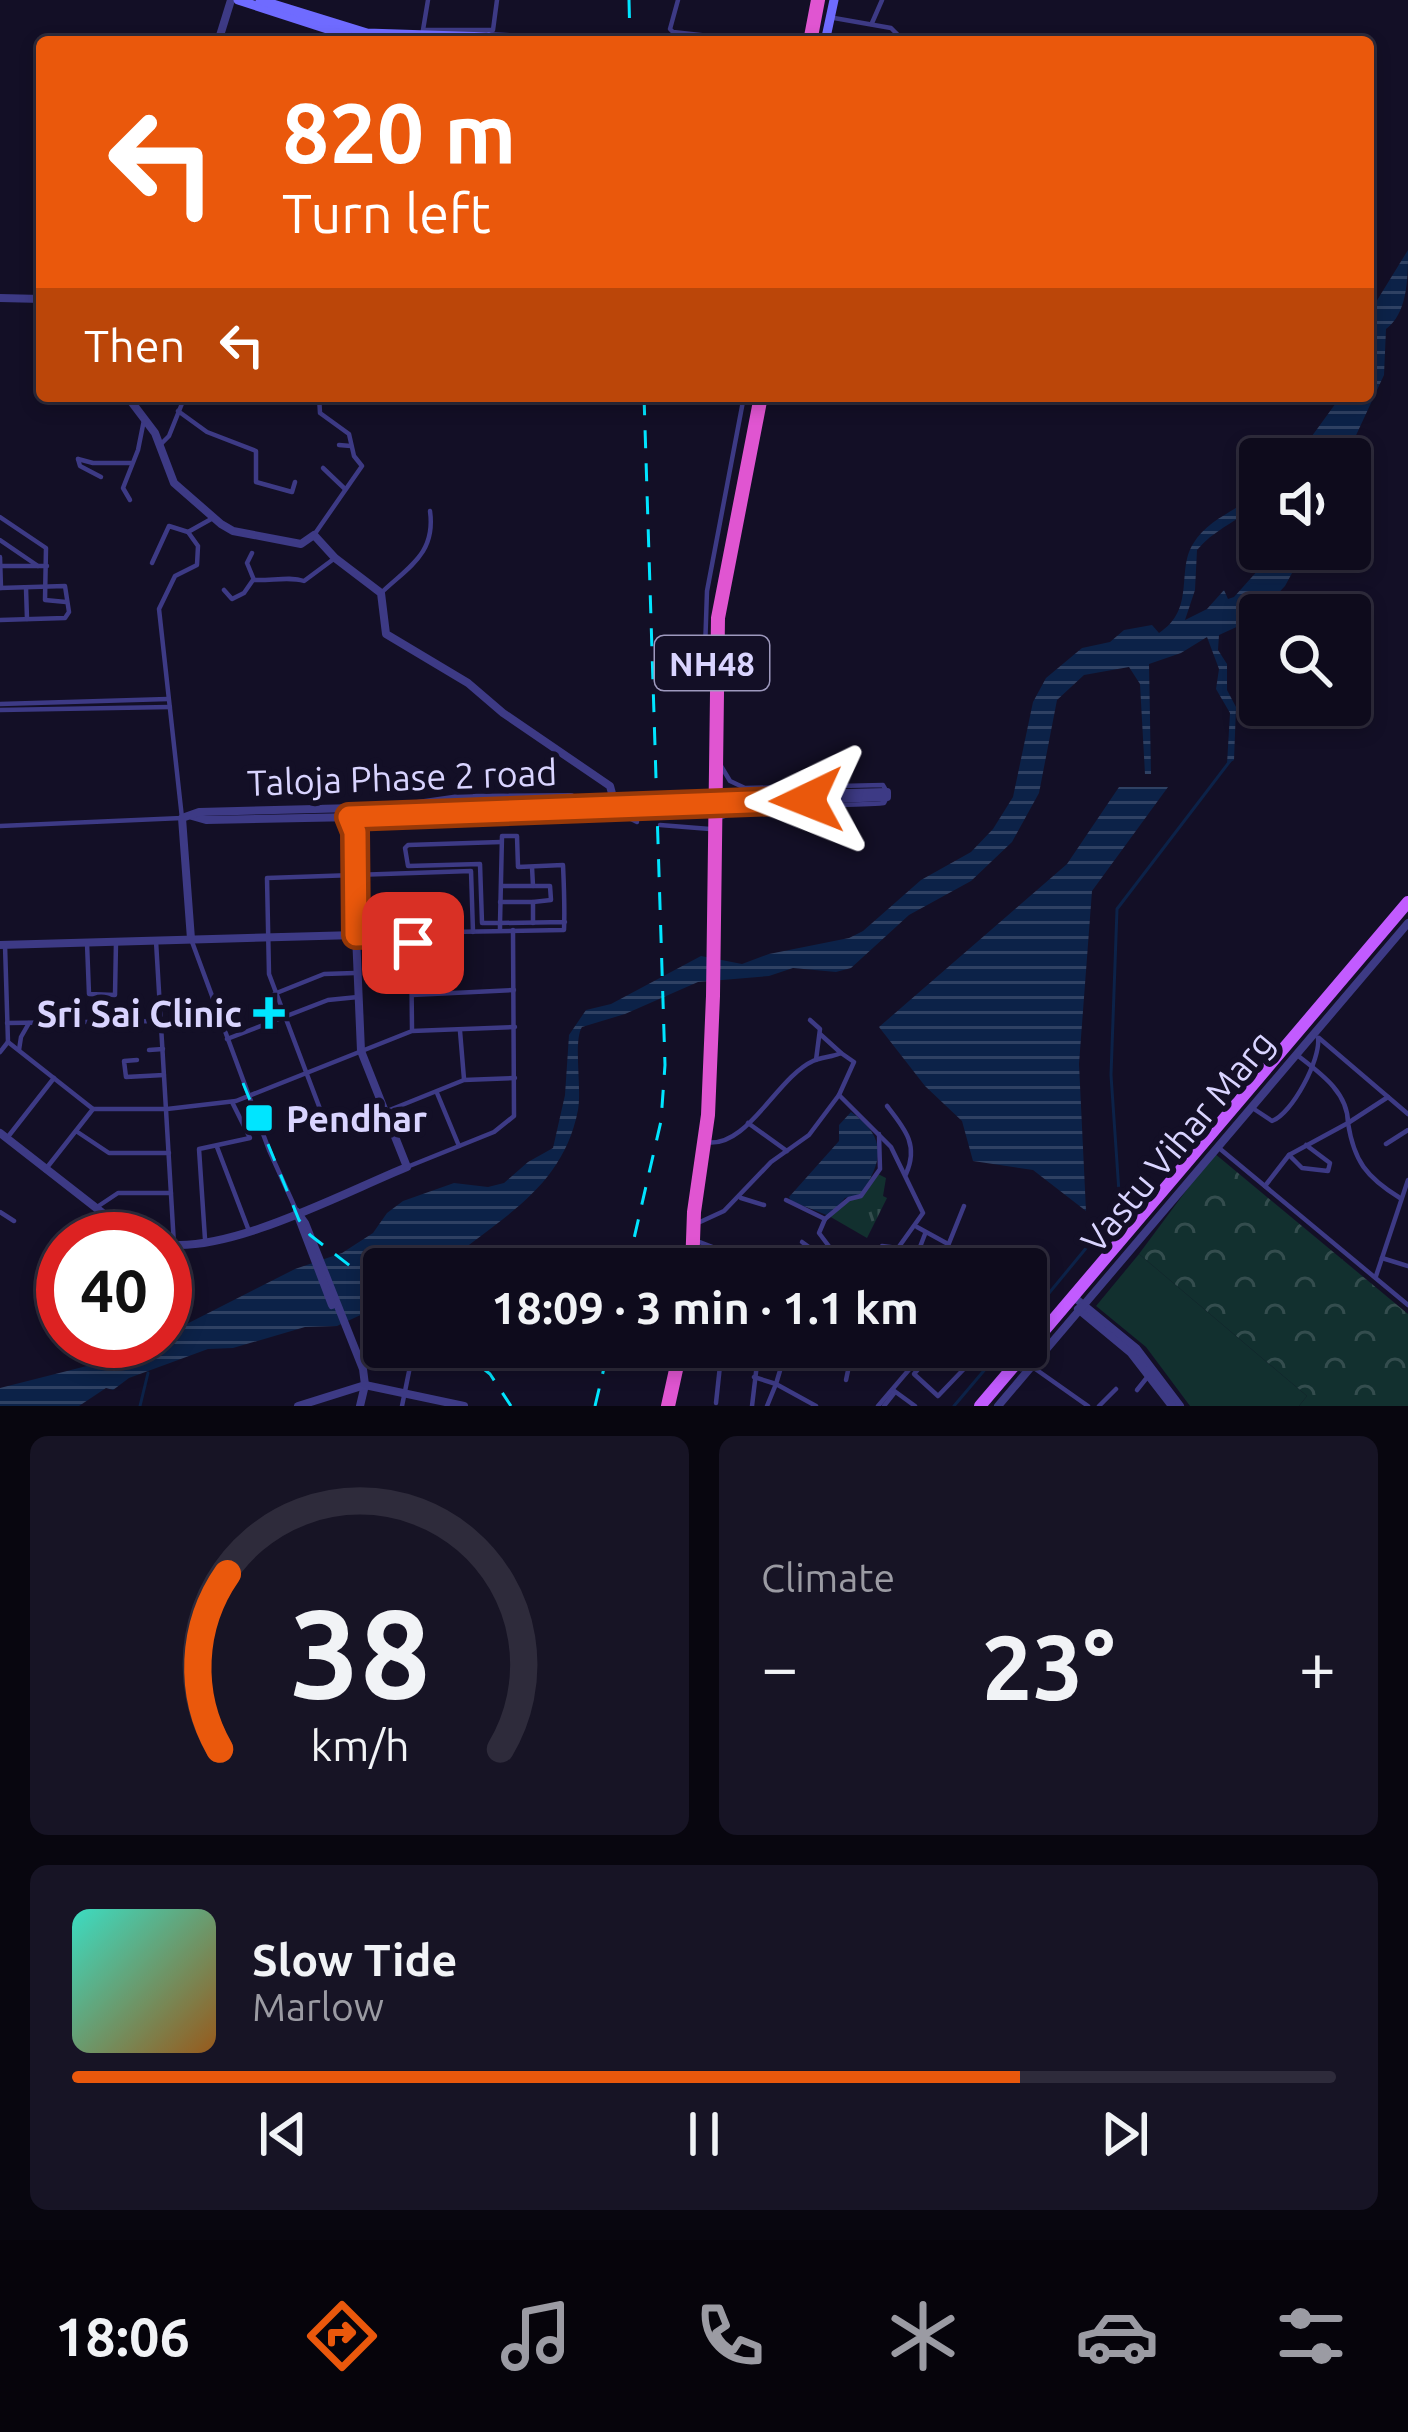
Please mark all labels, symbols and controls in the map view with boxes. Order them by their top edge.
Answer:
icon: left [84,84,240,240]
text: 820 m [282,85,516,179]
text: Turn left [282,183,491,243]
icon: left [209,312,275,378]
text: Then [84,320,185,371]
map controls [1239,438,1371,726]
button: sound [1239,438,1371,570]
button: search [1239,594,1371,726]
road number: NH48 [655,636,769,690]
position arrow [744,737,870,863]
street label: Taloja Phase 2 road [246,751,558,803]
pin [362,892,464,994]
icon: arrive [380,910,446,976]
place label: Sri Sai Clinic [37,993,242,1034]
marker: Sri Sai Clinic [253,997,285,1029]
street label: Vastu Vihar Marg [1072,1022,1282,1260]
place label: Pendhar [286,1098,427,1139]
marker: Pendhar [243,1102,275,1134]
speed limit sign: 40 [36,1212,192,1368]
text: 18:09 · 3 min · 1.1 km [491,1282,919,1333]
text: Climate [761,1556,895,1599]
text: 38 [289,1582,430,1722]
text: 23° [982,1616,1115,1717]
text: − [761,1629,798,1703]
text: + [1299,1629,1336,1703]
text: km/h [310,1720,409,1768]
text: Slow Tide [252,1934,457,1985]
text: Marlow [252,1985,384,2028]
icon: previous [250,2101,316,2167]
icon: pause [671,2101,737,2167]
icon: next [1092,2101,1158,2167]
icon: directions [300,2294,384,2378]
icon: music [494,2294,578,2378]
icon: phone [688,2294,772,2378]
icon: climate [881,2294,965,2378]
icon: car [1075,2294,1159,2378]
icon: filters [1269,2294,1353,2378]
text: 18:06 [55,2306,190,2366]

